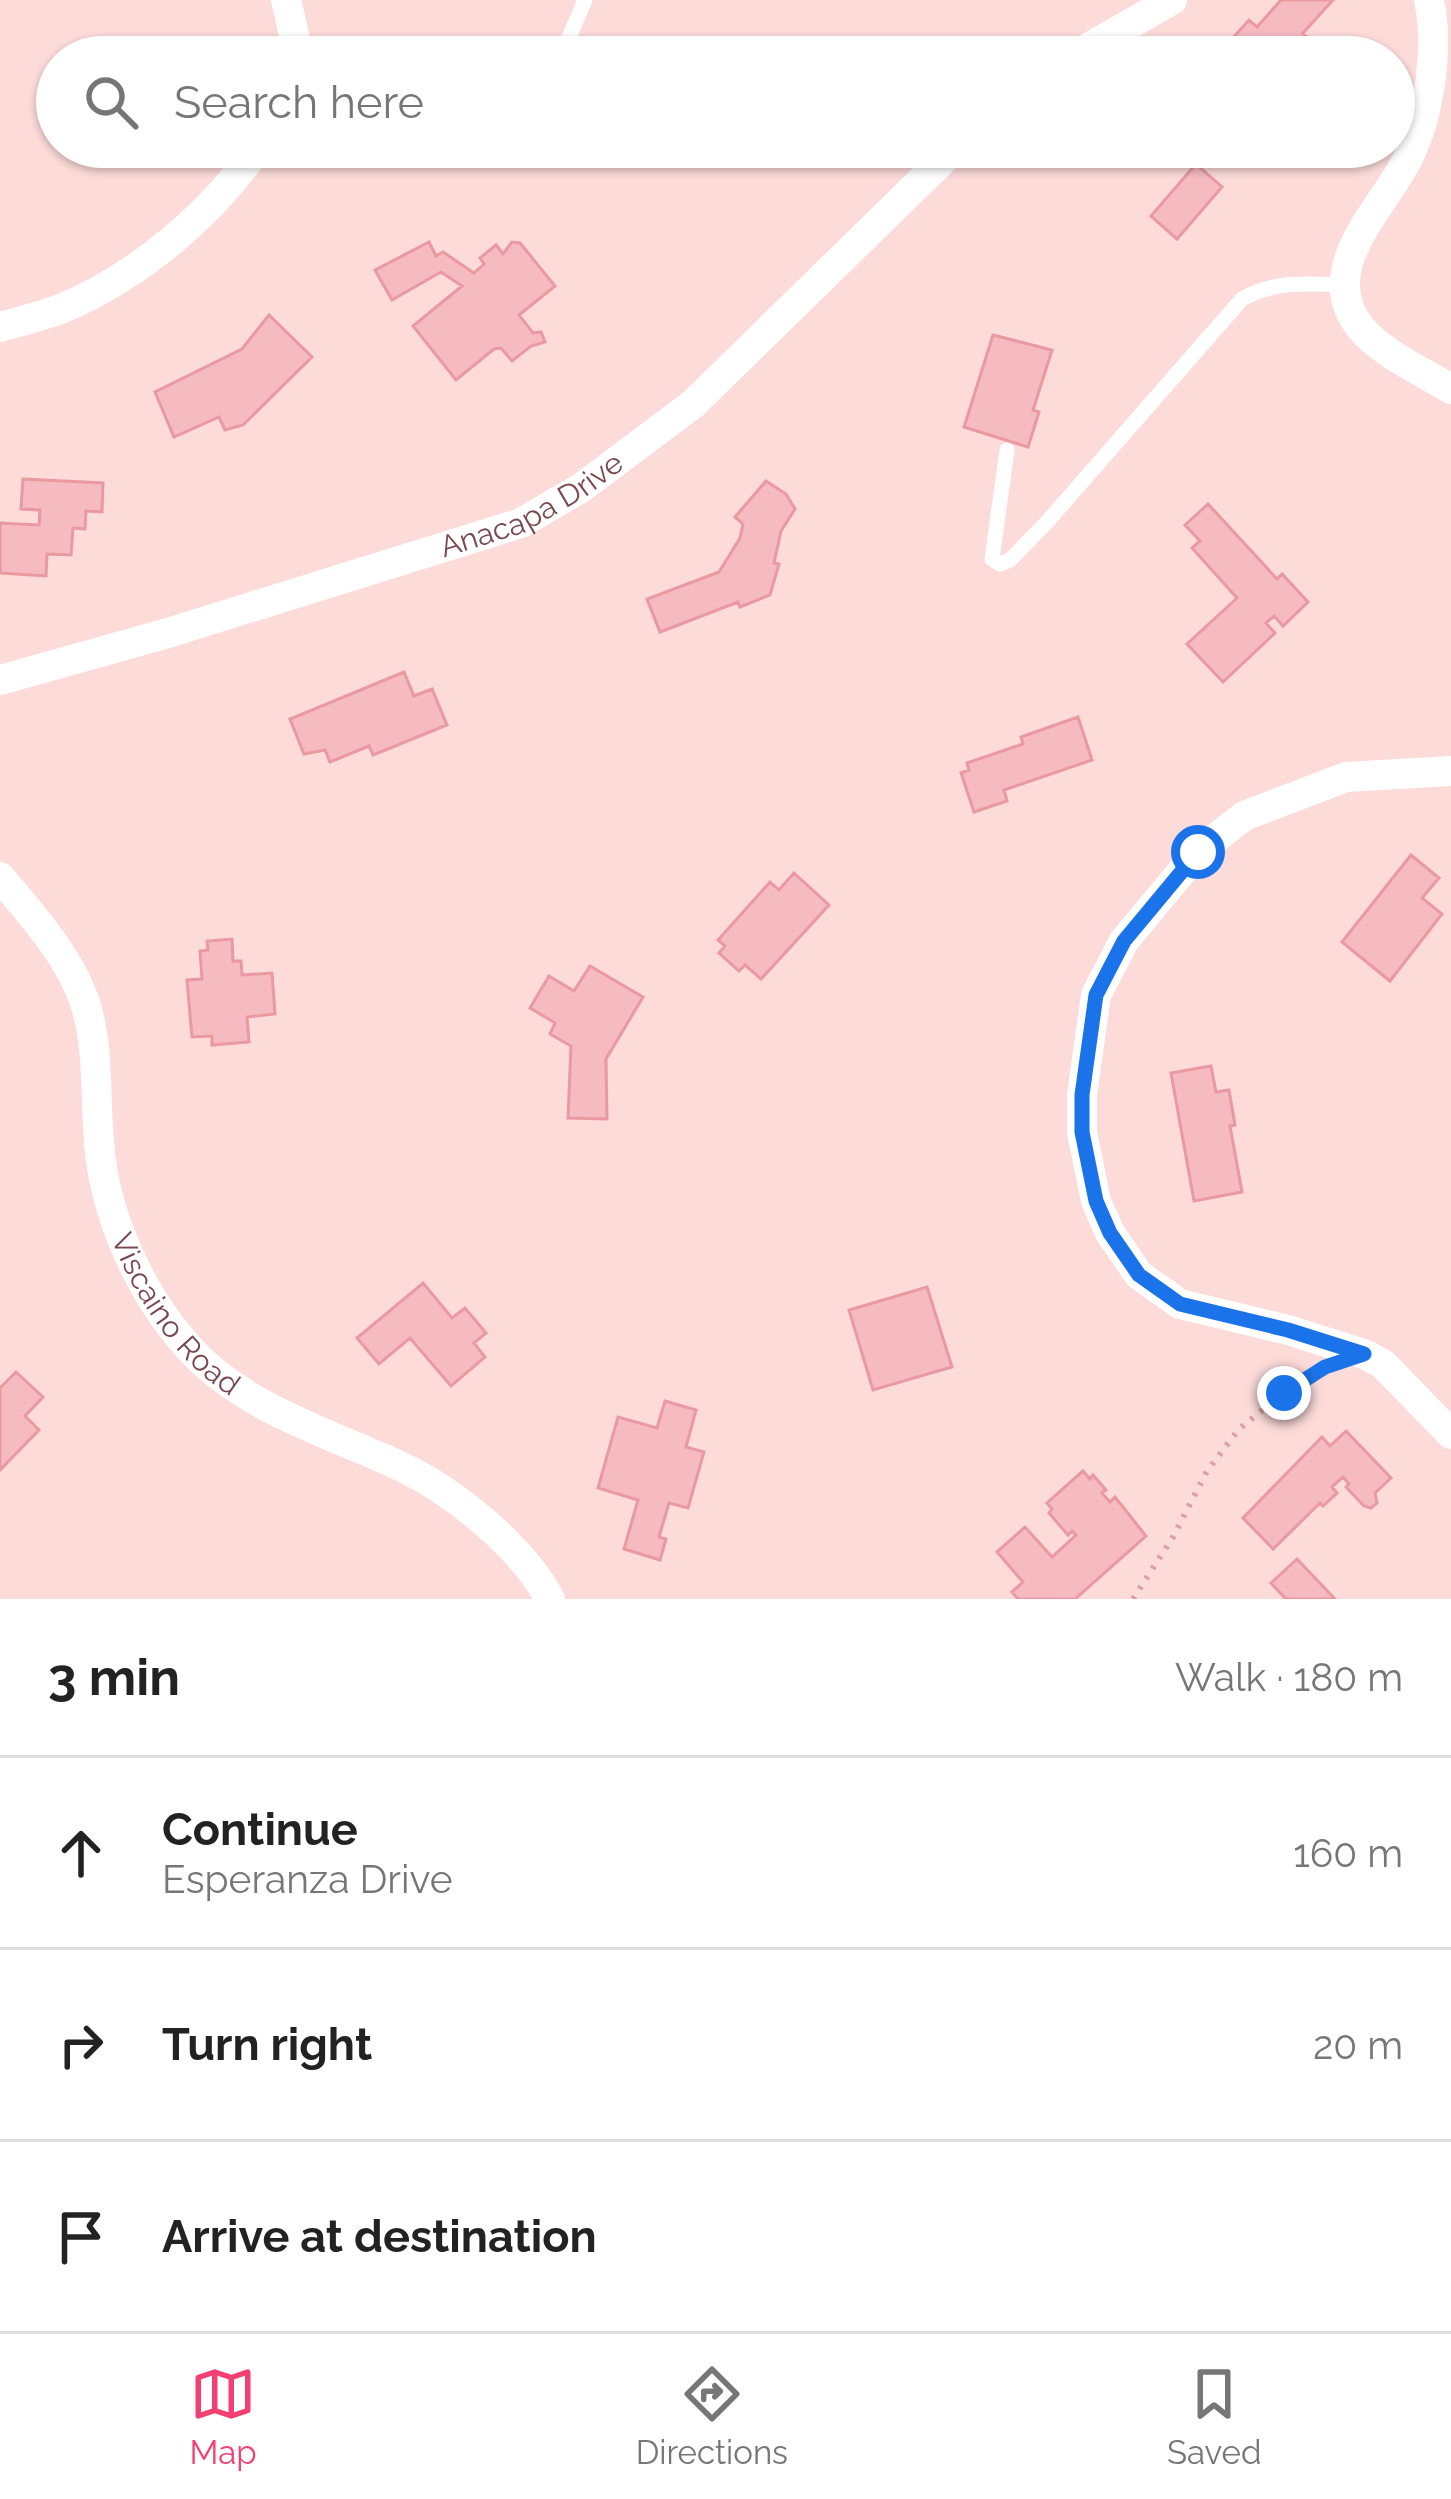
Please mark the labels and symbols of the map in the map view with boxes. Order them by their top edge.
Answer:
street label: Anacapa Drive [436,445,630,564]
route start [1171,825,1225,879]
street label: Viscaino Road [104,1227,247,1402]
route end [1257,1366,1311,1420]

